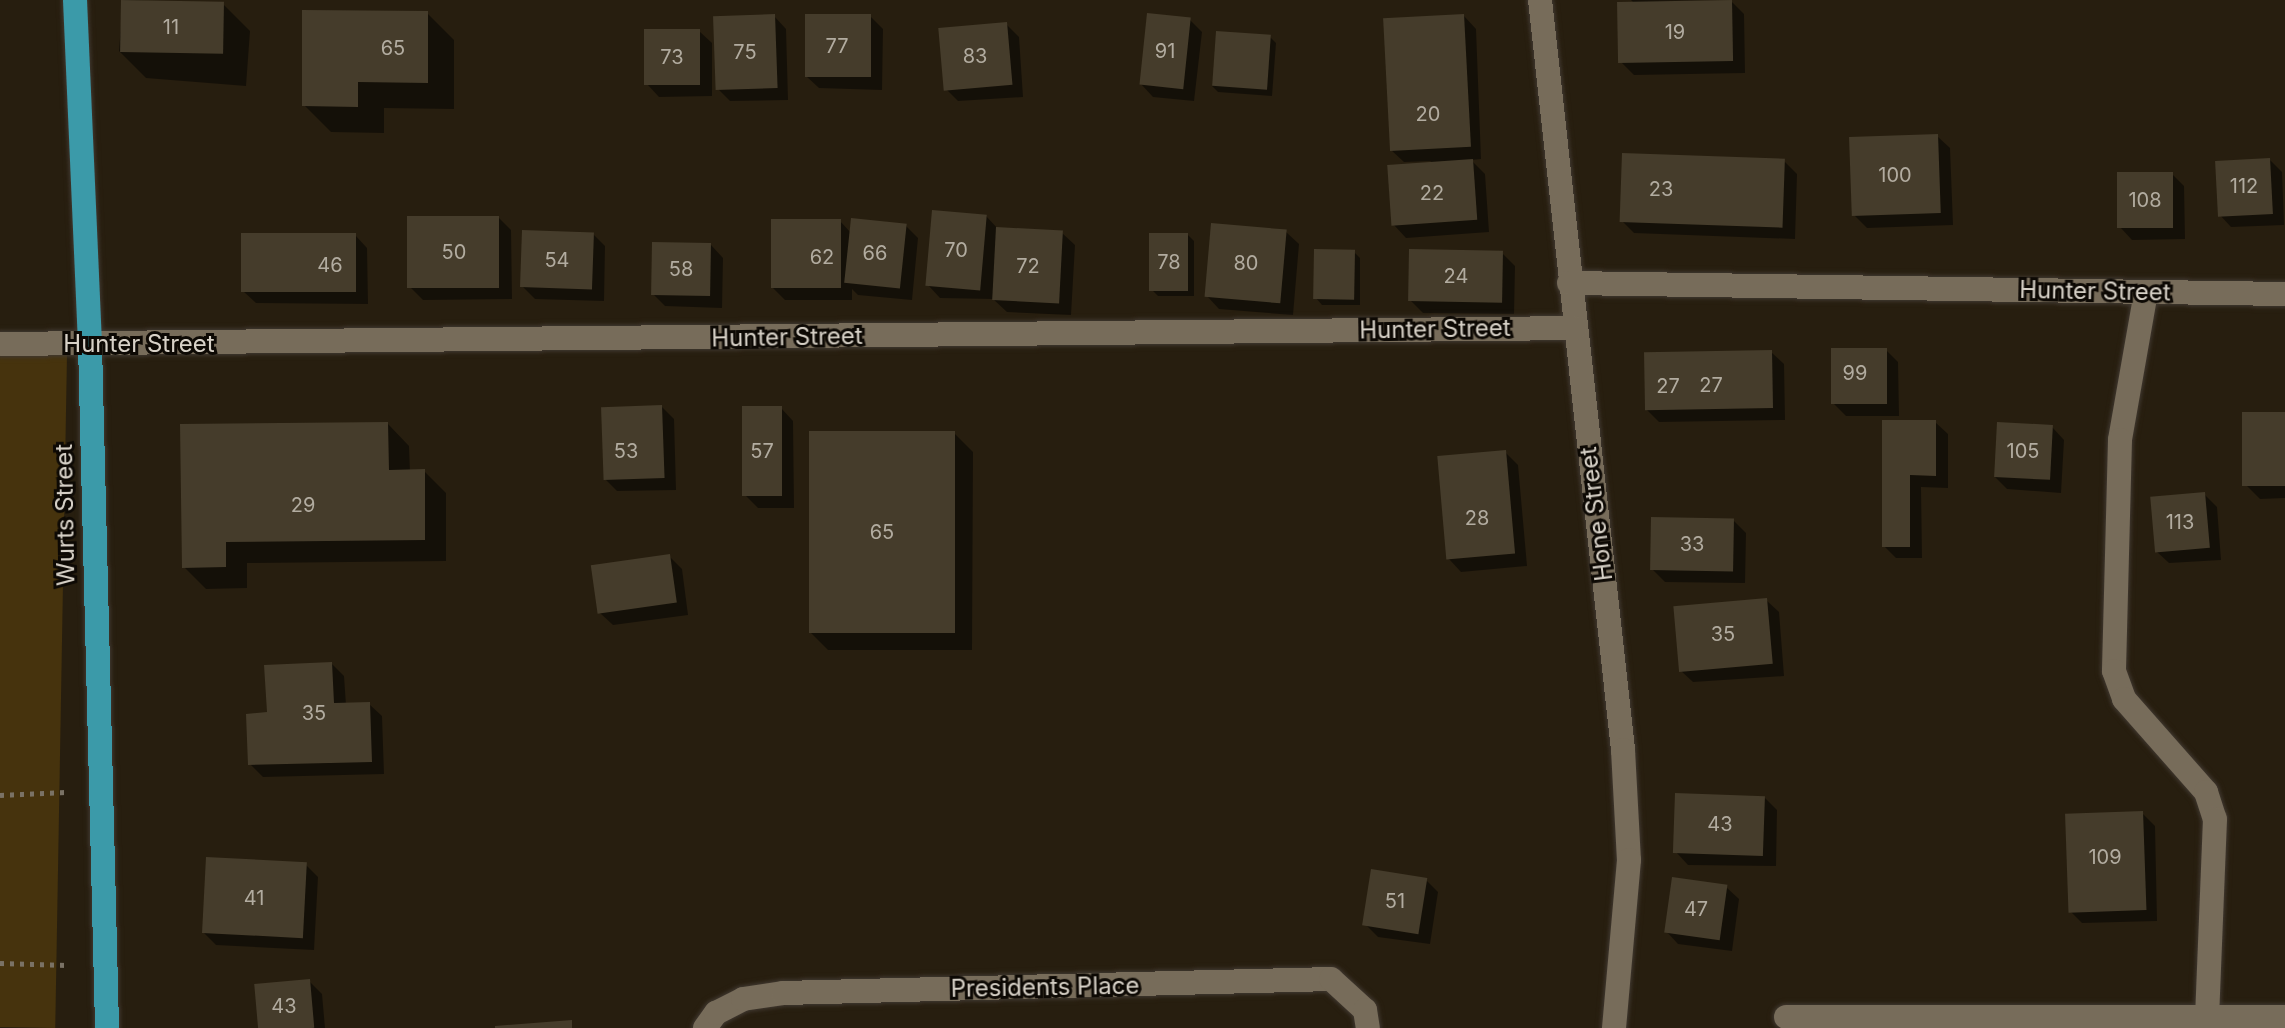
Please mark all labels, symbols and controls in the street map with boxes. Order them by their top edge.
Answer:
house number: 11 [163,15,179,39]
house number: 19 [1665,20,1685,44]
house number: 77 [825,34,849,58]
house number: 65 [381,36,405,60]
house number: 91 [1155,39,1175,63]
house number: 75 [733,40,757,64]
house number: 83 [963,44,987,68]
house number: 73 [660,45,684,69]
house number: 20 [1416,102,1440,126]
house number: 100 [1878,163,1912,187]
house number: 112 [2230,174,2258,198]
house number: 23 [1649,177,1673,201]
house number: 22 [1420,181,1444,205]
house number: 108 [2128,188,2162,212]
house number: 70 [944,238,968,262]
house number: 50 [442,240,466,264]
house number: 66 [863,241,887,265]
house number: 62 [810,245,834,269]
house number: 54 [544,248,570,272]
house number: 78 [1157,250,1181,274]
house number: 80 [1234,251,1258,275]
house number: 46 [317,253,343,277]
house number: 72 [1016,254,1040,278]
house number: 58 [669,257,693,281]
house number: 24 [1444,264,1468,288]
street label: Hunter Street [2019,275,2171,307]
street label: Hunter Street [1359,313,1511,345]
street label: Hunter Street [711,321,863,353]
street label: Hunter Street [63,330,215,358]
house number: 99 [1843,361,1867,385]
house number: 27 [1699,373,1723,397]
house number: 27 [1656,374,1680,398]
house number: 53 [614,439,638,463]
house number: 57 [750,439,774,463]
house number: 105 [2007,439,2039,463]
street label: Wurts Street [49,444,81,586]
street label: Hone Street [1573,445,1619,583]
house number: 29 [291,493,315,517]
house number: 28 [1465,506,1489,530]
house number: 113 [2166,510,2194,534]
house number: 65 [870,520,894,544]
house number: 33 [1680,532,1704,556]
house number: 35 [1711,622,1735,646]
house number: 35 [302,701,326,725]
house number: 43 [1707,812,1733,836]
house number: 109 [2088,845,2122,869]
house number: 41 [244,886,264,910]
house number: 51 [1385,889,1405,913]
house number: 47 [1684,897,1708,921]
street label: Presidents Place [950,971,1140,1003]
house number: 43 [271,994,297,1018]

